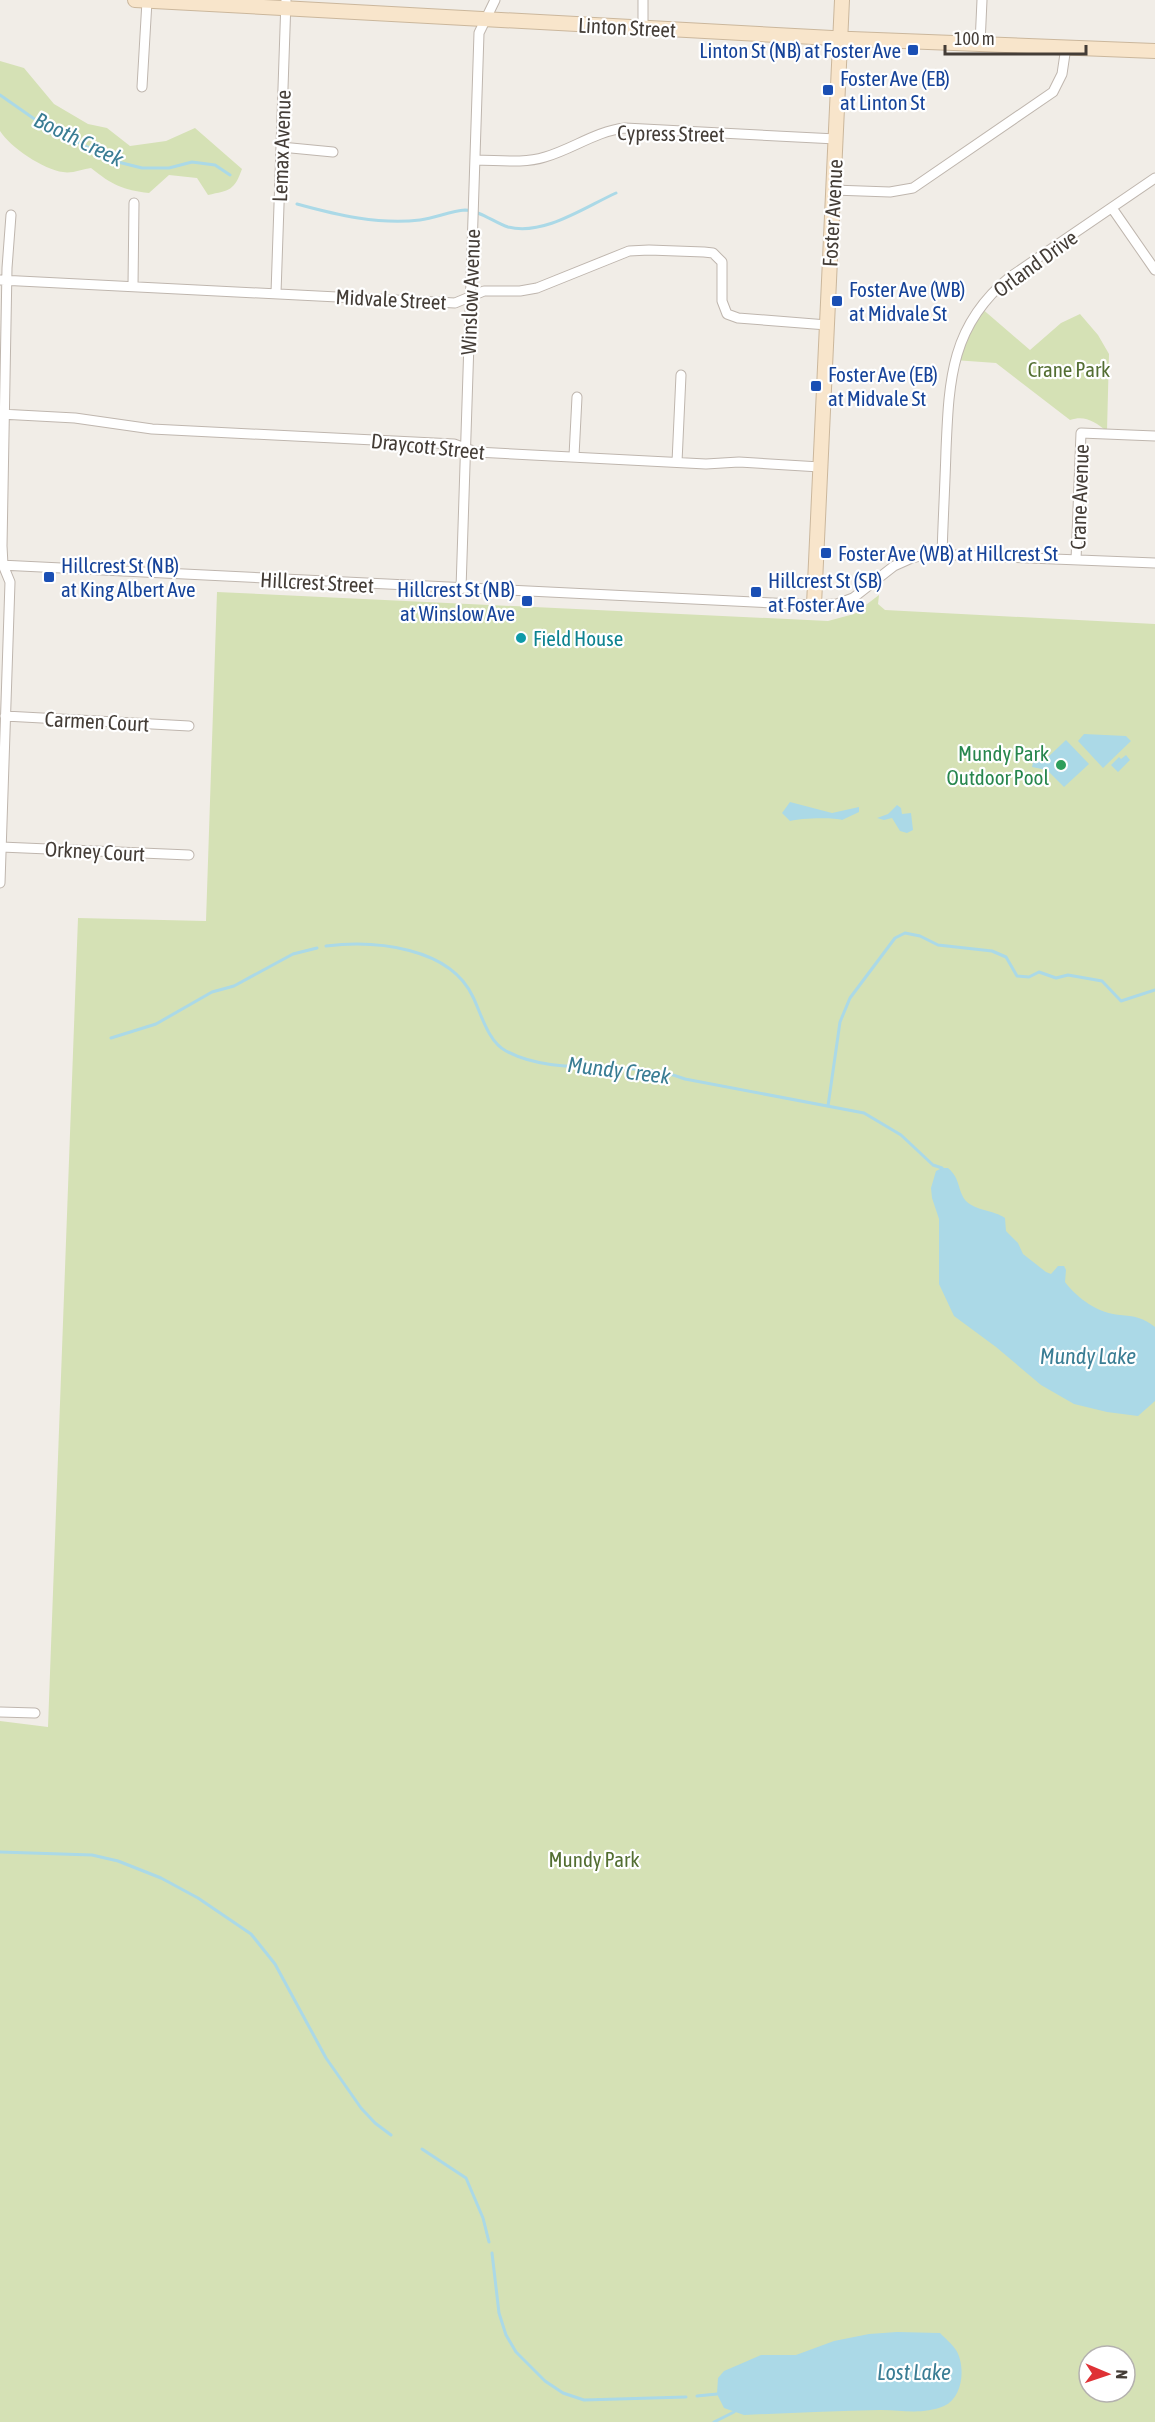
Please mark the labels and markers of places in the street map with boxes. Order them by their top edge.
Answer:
place label: Linton St (NB) at Foster Ave [699,38,901,62]
marker: Linton St (NB) at Foster Ave [906,43,920,57]
place label: Foster Ave (EB) at Linton St [840,66,950,114]
marker: Foster Ave (EB) at Linton St [821,83,835,97]
place label: Foster Ave (WB) at Midvale St [849,277,965,325]
marker: Foster Ave (WB) at Midvale St [830,294,844,308]
place label: Foster Ave (EB) at Midvale St [828,362,938,410]
marker: Foster Ave (EB) at Midvale St [809,379,823,393]
place label: Foster Ave (WB) at Hillcrest St [838,541,1058,565]
marker: Foster Ave (WB) at Hillcrest St [819,546,833,560]
place label: Hillcrest St (NB) at King Albert Ave [61,553,195,601]
place label: Hillcrest St (SB) at Foster Ave [768,568,882,616]
marker: Hillcrest St (NB) at King Albert Ave [42,570,56,584]
place label: Hillcrest St (NB) at Winslow Ave [397,577,515,625]
marker: Hillcrest St (SB) at Foster Ave [749,585,763,599]
marker: Hillcrest St (NB) at Winslow Ave [520,594,534,608]
place label: Field House [533,626,623,650]
marker: Field House [514,631,528,645]
place label: Mundy Park Outdoor Pool [947,741,1049,789]
marker: Mundy Park Outdoor Pool [1054,758,1068,772]

